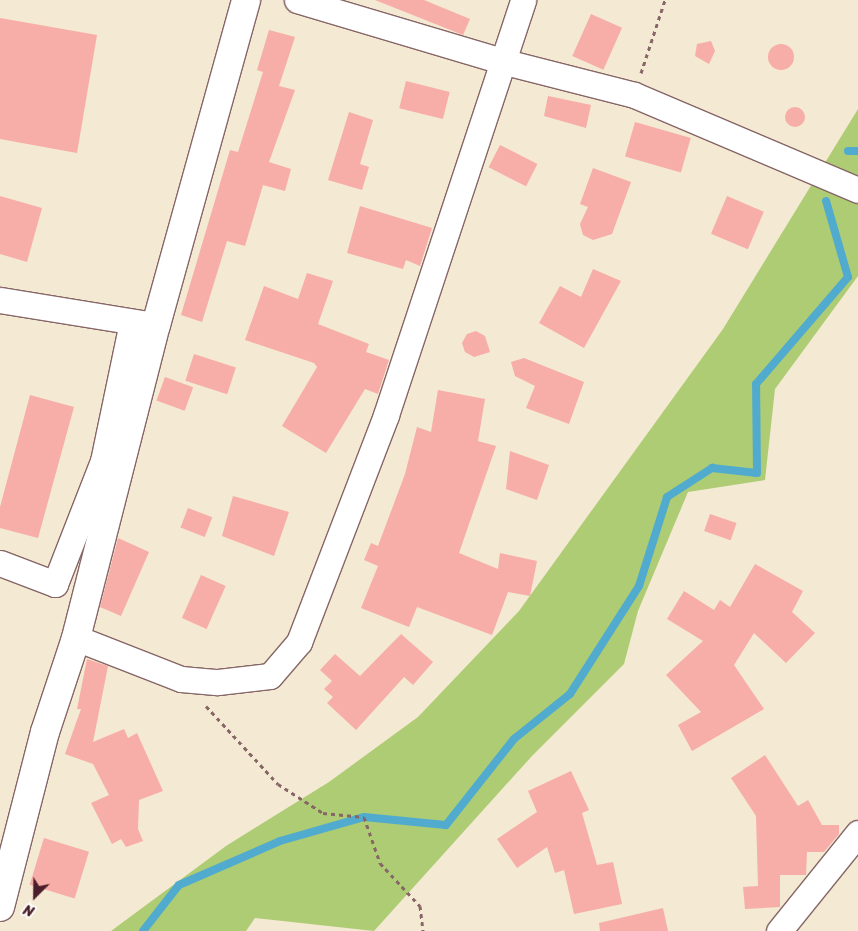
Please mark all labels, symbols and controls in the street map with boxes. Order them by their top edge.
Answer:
north arrow [10,871,60,921]
text: N [20,897,38,924]

